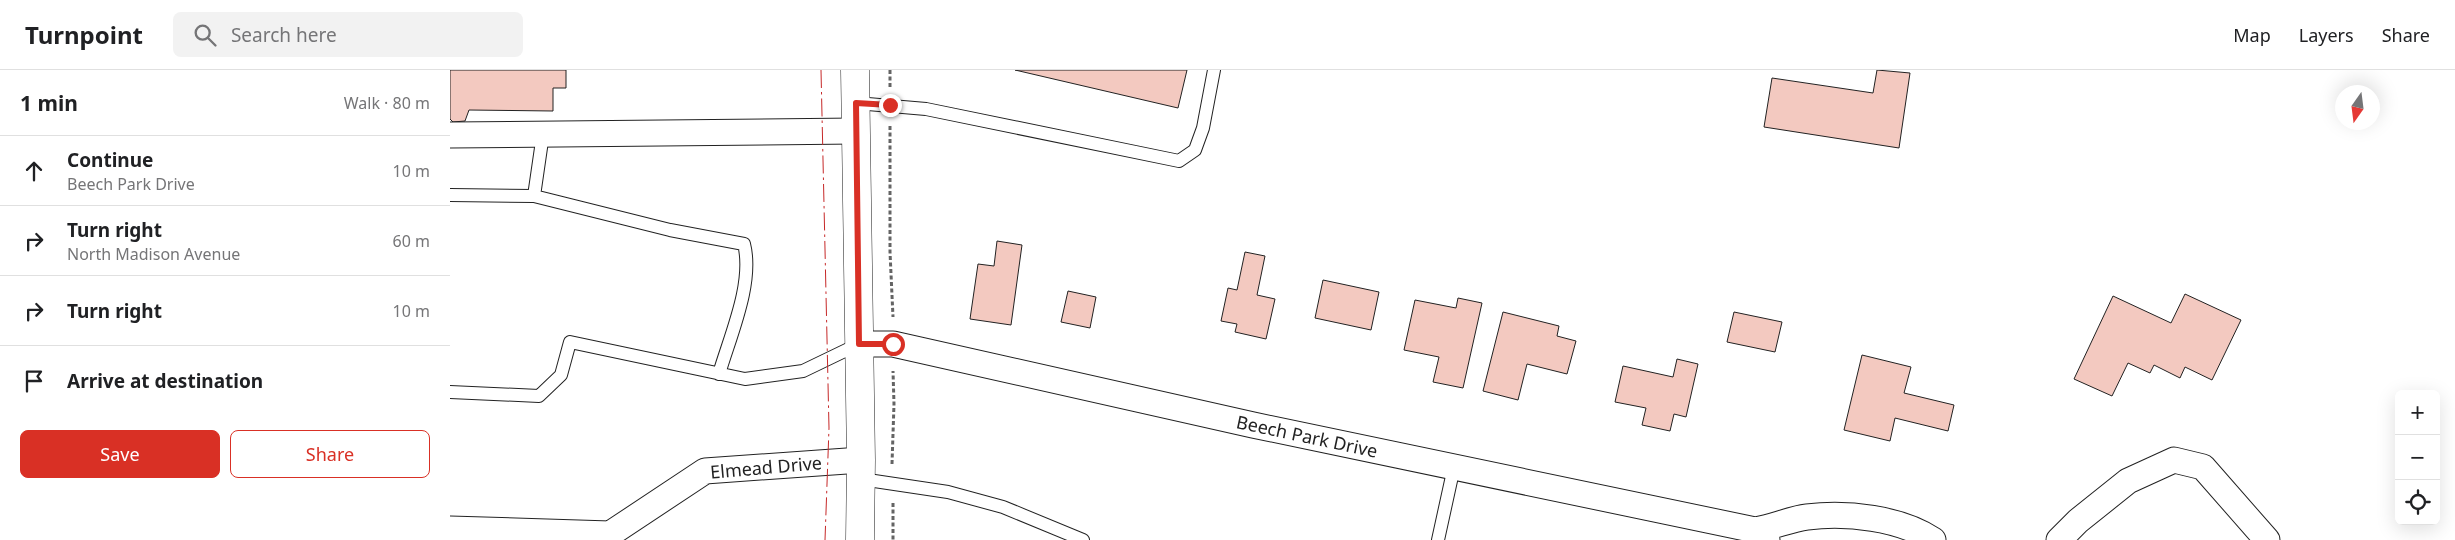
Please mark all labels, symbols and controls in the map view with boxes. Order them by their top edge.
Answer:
search box [173,12,523,57]
text: Turnpoint [25,18,143,51]
icon: search [191,21,219,49]
text: Search here [231,22,337,48]
text: Map [2233,23,2271,47]
text: Layers [2299,23,2354,47]
text: Share [2382,23,2430,47]
north arrow [2335,85,2380,130]
text: 1 min [20,89,78,117]
text: Walk · 80 m [344,92,430,114]
route end [879,94,902,117]
text: Continue [67,147,153,173]
icon: ahead [20,157,48,185]
text: 10 m [393,160,430,182]
text: Beech Park Drive [67,173,195,195]
text: Turn right [67,217,162,243]
icon: right [20,227,48,255]
text: 60 m [393,230,430,252]
text: North Madison Avenue [67,243,240,265]
icon: right [20,297,48,325]
text: Turn right [67,298,162,324]
text: 10 m [393,300,430,322]
route start [882,333,905,356]
icon: arrive [20,367,48,395]
text: Arrive at destination [67,368,263,394]
map controls [2395,390,2440,525]
button: + [2395,390,2440,435]
street label: Beech Park Drive [1234,409,1380,463]
button: Save [20,430,220,478]
button: Share [230,430,430,478]
button: − [2395,435,2440,480]
street label: Elmead Drive [709,450,823,484]
button: locate [2395,480,2440,525]

